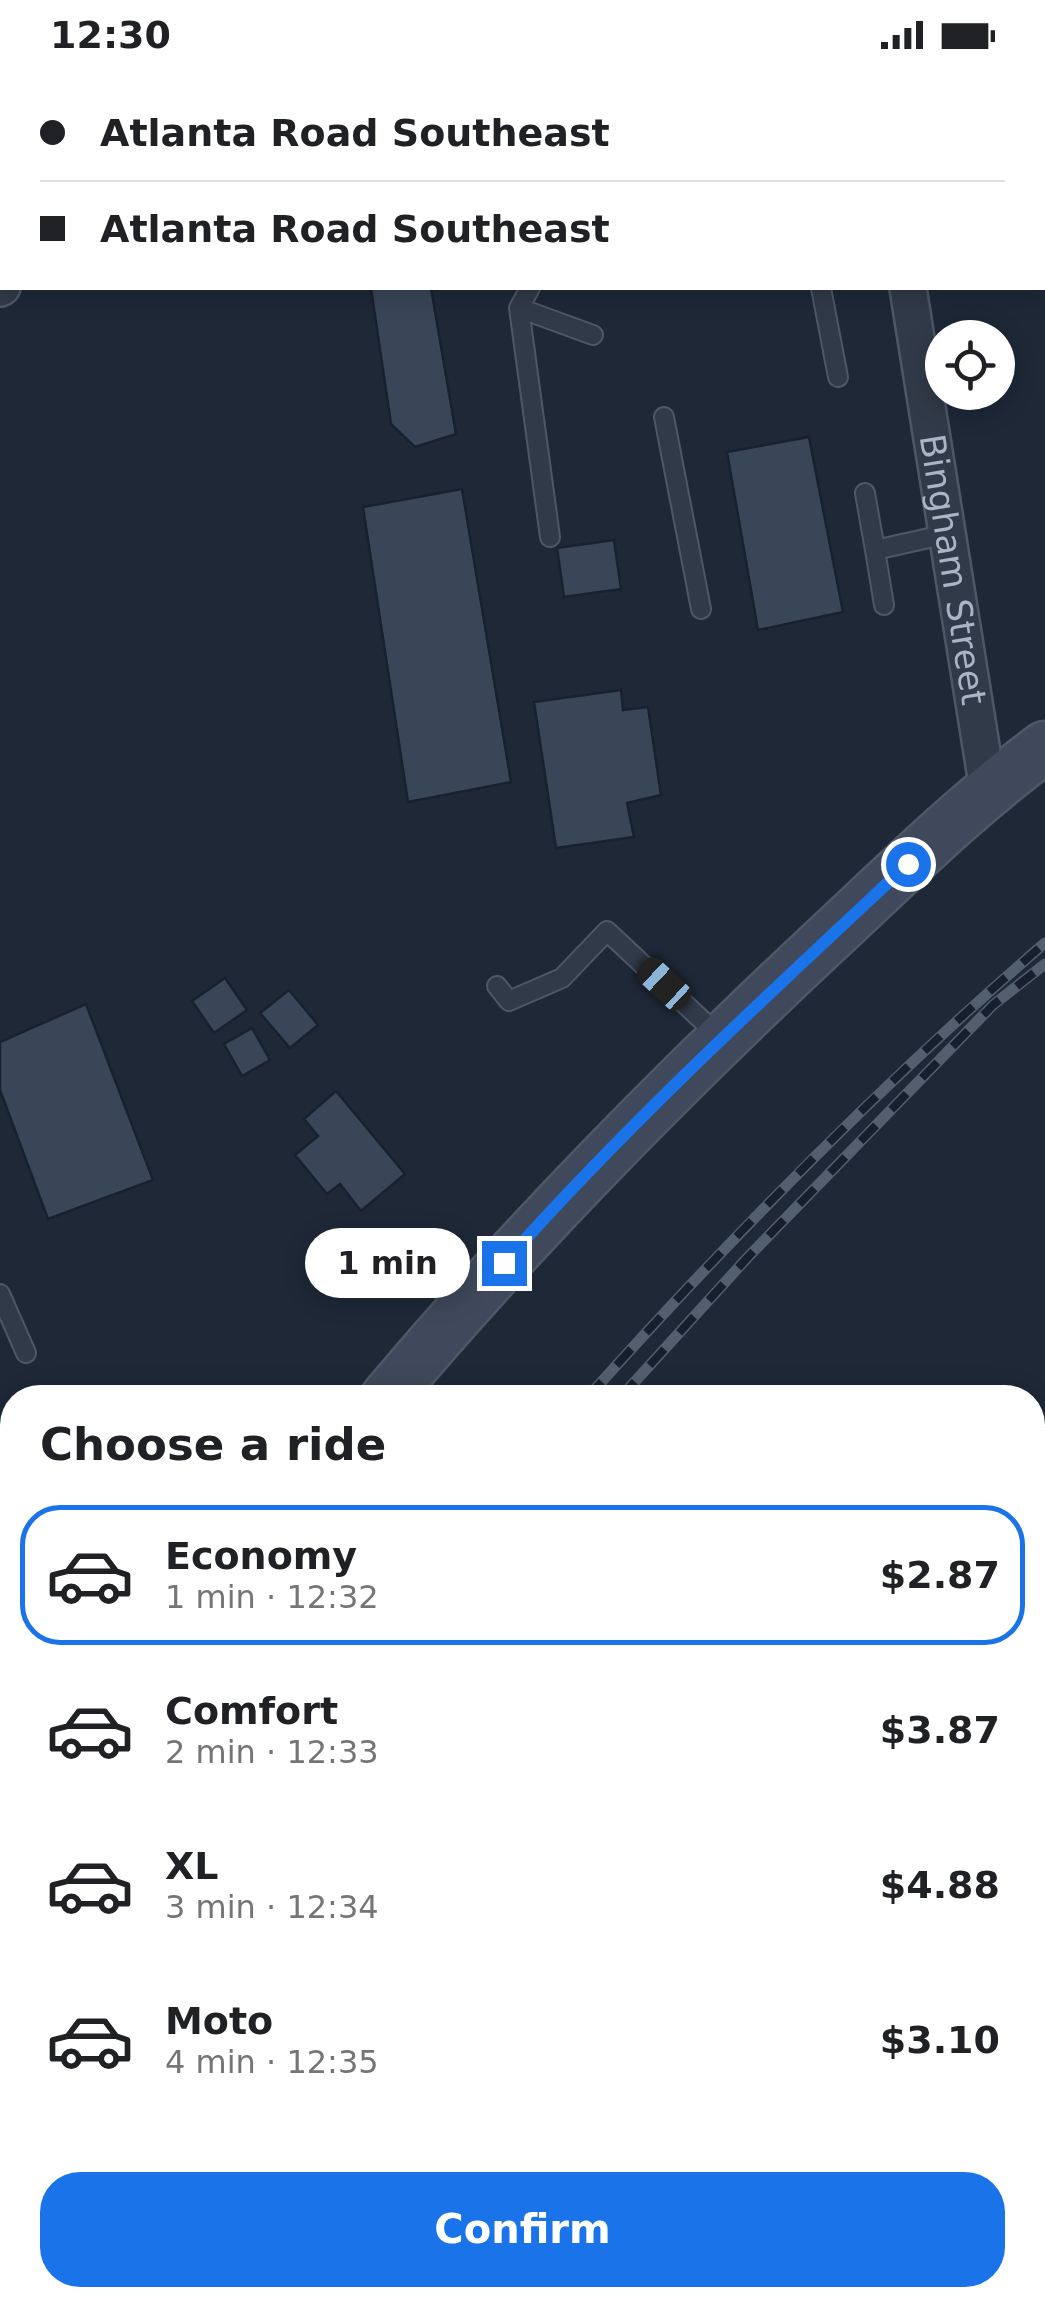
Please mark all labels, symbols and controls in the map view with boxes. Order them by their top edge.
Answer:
text: 12:30 [50,13,171,57]
text: Atlanta Road Southeast [100,111,610,155]
text: Atlanta Road Southeast [100,207,610,251]
map controls [925,320,1015,410]
button: locate [925,320,1015,410]
street label: Bingham Street [912,431,994,708]
route start [886,842,931,887]
car [632,953,696,1015]
callout: 1 min [304,1228,469,1298]
route end [482,1241,527,1286]
text: 1 min [337,1244,438,1282]
text: Choose a ride [40,1418,386,1471]
icon: car [45,1530,135,1620]
text: Economy [165,1534,357,1578]
text: $2.87 [880,1553,1000,1597]
text: 1 min · 12:32 [165,1578,379,1616]
icon: car [45,1685,135,1775]
text: Comfort [165,1689,338,1733]
text: $3.87 [880,1708,1000,1752]
text: 2 min · 12:33 [165,1733,379,1771]
icon: car [45,1840,135,1930]
text: XL [165,1844,219,1888]
text: $4.88 [880,1863,1000,1907]
text: 3 min · 12:34 [165,1888,379,1926]
icon: car [45,1995,135,2085]
text: Moto [165,1999,273,2043]
text: $3.10 [880,2018,1000,2062]
text: 4 min · 12:35 [165,2043,379,2081]
button: Confirm [40,2172,1005,2287]

